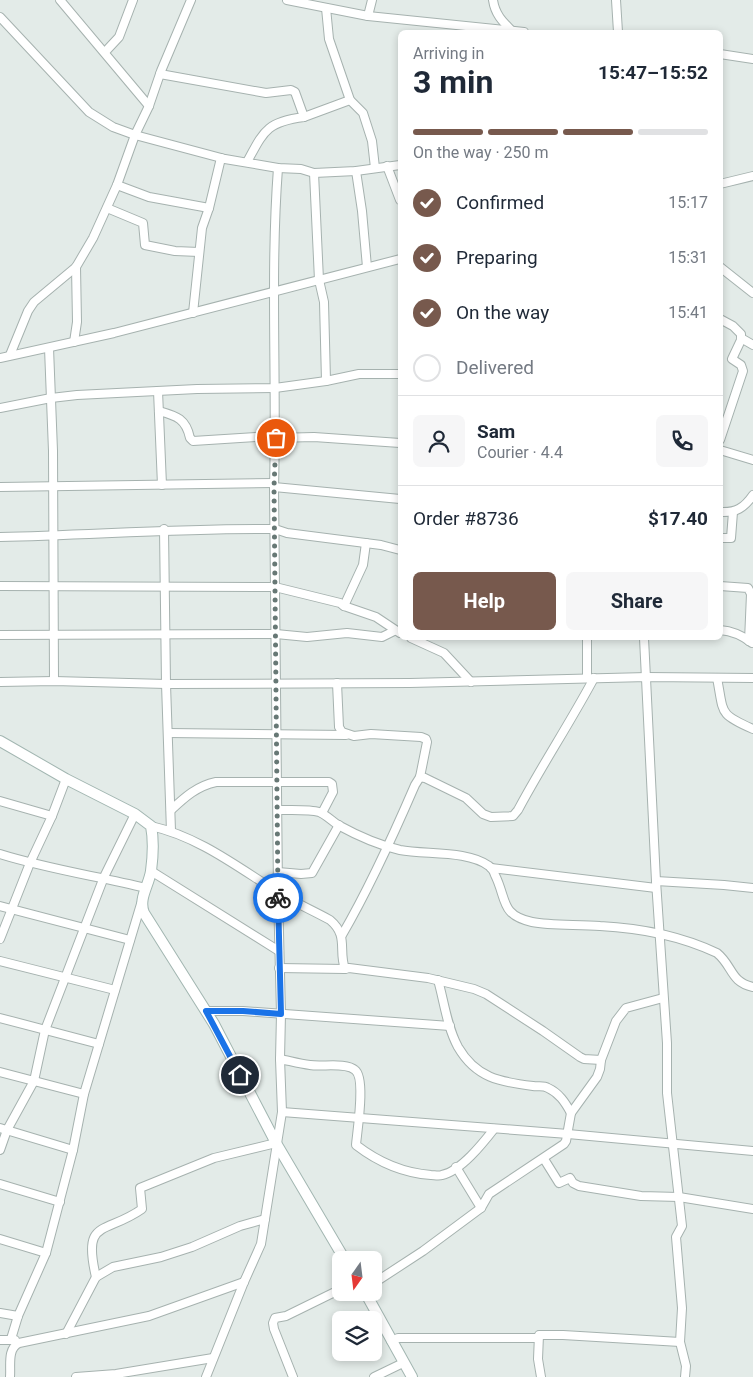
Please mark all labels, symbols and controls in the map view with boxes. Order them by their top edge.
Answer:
text: Arriving in [413,44,484,63]
text: 15:47–15:52 [598,61,708,84]
text: 3 min [413,63,493,101]
text: On the way · 250 m [413,143,549,162]
icon: check [413,189,441,217]
text: Confirmed [456,191,544,214]
text: 15:17 [668,193,708,212]
icon: check [413,244,441,272]
text: Preparing [456,246,538,269]
text: 15:31 [668,248,708,267]
icon: check [413,299,441,327]
text: On the way [456,301,549,324]
text: 15:41 [668,303,708,322]
text: Delivered [456,356,534,379]
button: person [413,415,465,467]
button: phone [656,415,708,467]
pin [255,417,297,459]
text: Sam [477,420,515,443]
icon: bag [262,424,290,452]
text: Courier · 4.4 [477,443,563,462]
text: Order #8736 [413,507,519,530]
text: $17.40 [648,507,708,530]
button: Help [413,572,556,630]
button: Share [566,572,708,630]
courier [253,873,303,923]
icon: bike [264,884,292,912]
pin [219,1054,261,1096]
icon: home [226,1061,254,1089]
north arrow [332,1251,382,1301]
map controls [332,1251,382,1361]
button: layers [332,1311,382,1361]

